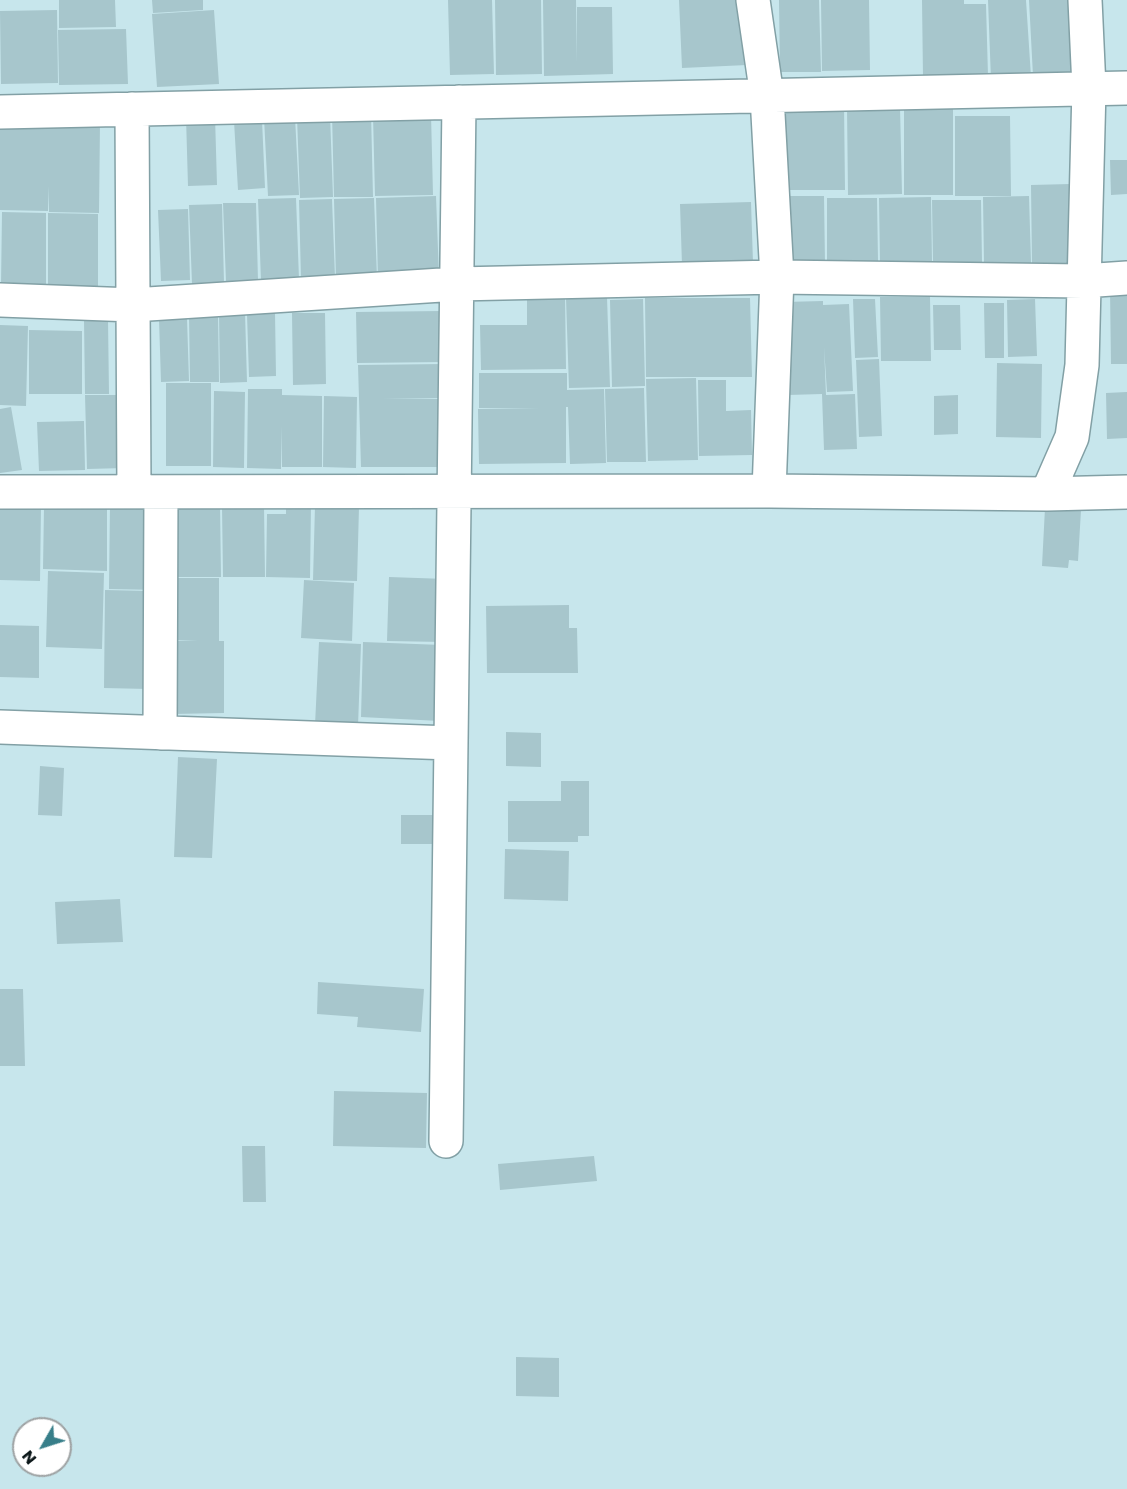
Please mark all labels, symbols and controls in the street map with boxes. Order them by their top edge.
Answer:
north arrow [12,1417,72,1477]
text: N [16,1445,42,1469]

